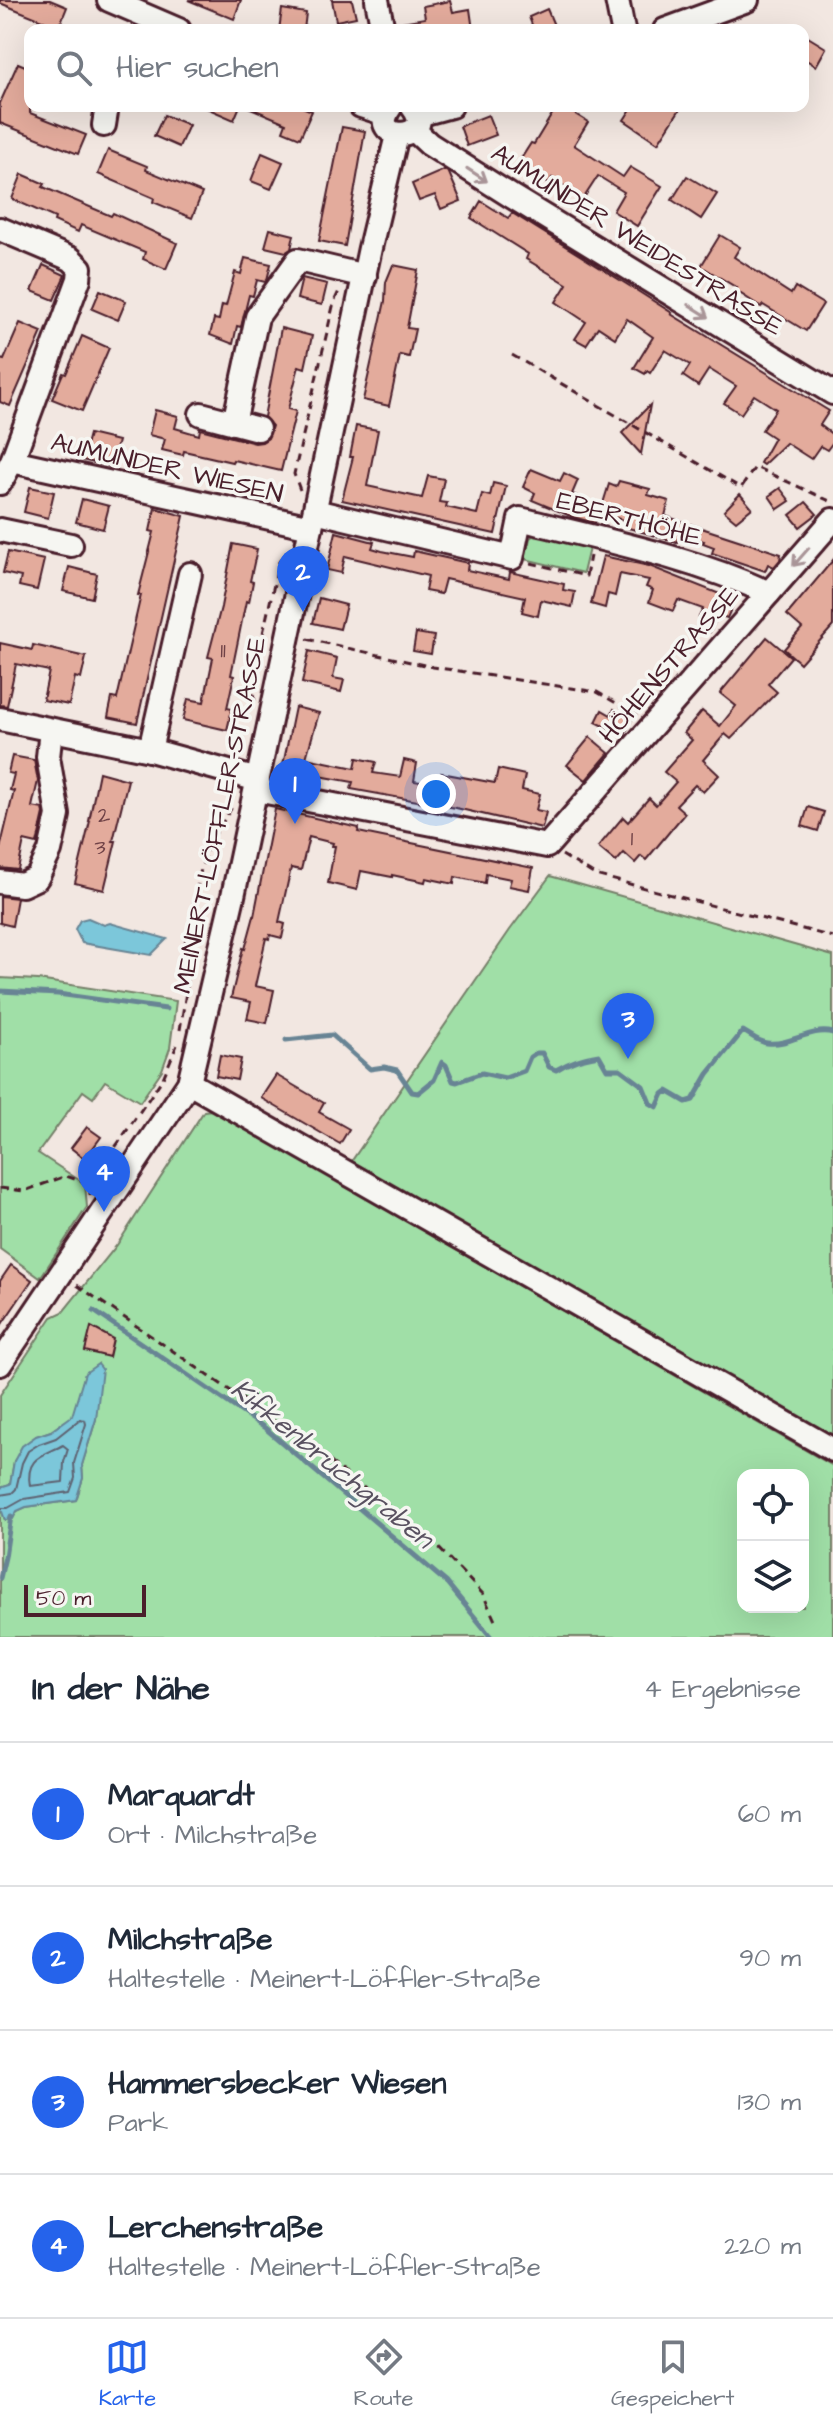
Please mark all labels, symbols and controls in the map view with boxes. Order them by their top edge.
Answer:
search box [24,24,809,112]
icon: search [52,46,96,90]
text: Hier suchen [116,47,279,89]
street label: AUMUNDER WEIDESTRASSE [484,135,790,345]
one-way arrow [466,166,488,183]
one-way arrow [687,303,710,319]
street label: AUMUNDER WIESEN [47,424,287,512]
street label: EBERTHÖHE [553,482,705,556]
pin: 2 [277,546,329,612]
one-way arrow [792,546,810,566]
street label: HÖHENSTRASSE [591,579,747,751]
street label: MEINERT-LÖFFLER-STRASSE [165,633,275,997]
house number: 11 [220,635,226,666]
pin: 1 [269,758,321,824]
your location [416,774,456,814]
house number: 2 [98,800,111,831]
house number: 1 [631,823,634,854]
house number: 3 [94,832,106,863]
pin: 3 [602,993,654,1059]
pin: 4 [78,1146,130,1212]
water label: Kifkenbruchgraben [222,1370,443,1560]
map controls [737,1469,809,1613]
button: locate [737,1469,809,1541]
button: layers [737,1541,809,1613]
scale bar [24,1581,146,1617]
text: 50 m [36,1583,91,1614]
text: In der Nähe [32,1665,210,1713]
text: 4 Ergebnisse [644,1671,801,1707]
text: Marquardt [108,1775,255,1817]
text: 1 [56,1796,60,1832]
text: 60 m [738,1796,801,1832]
text: Ort · Milchstraße [108,1817,317,1853]
text: Milchstraße [108,1919,272,1961]
text: 2 [51,1940,65,1976]
text: 90 m [739,1940,801,1976]
text: Haltestelle · Meinert-Löffler-Straße [108,1961,541,1997]
text: Hammersbecker Wiesen [108,2063,447,2105]
text: 3 [51,2084,65,2120]
text: 130 m [737,2084,801,2120]
text: Park [108,2105,168,2141]
text: Lerchenstraße [108,2207,323,2249]
text: 4 [49,2228,67,2264]
text: 220 m [724,2228,801,2264]
text: Haltestelle · Meinert-Löffler-Straße [108,2249,541,2285]
tab: Karte [99,2335,156,2414]
tab: Route [353,2335,414,2414]
tab: Gespeichert [611,2335,734,2414]

